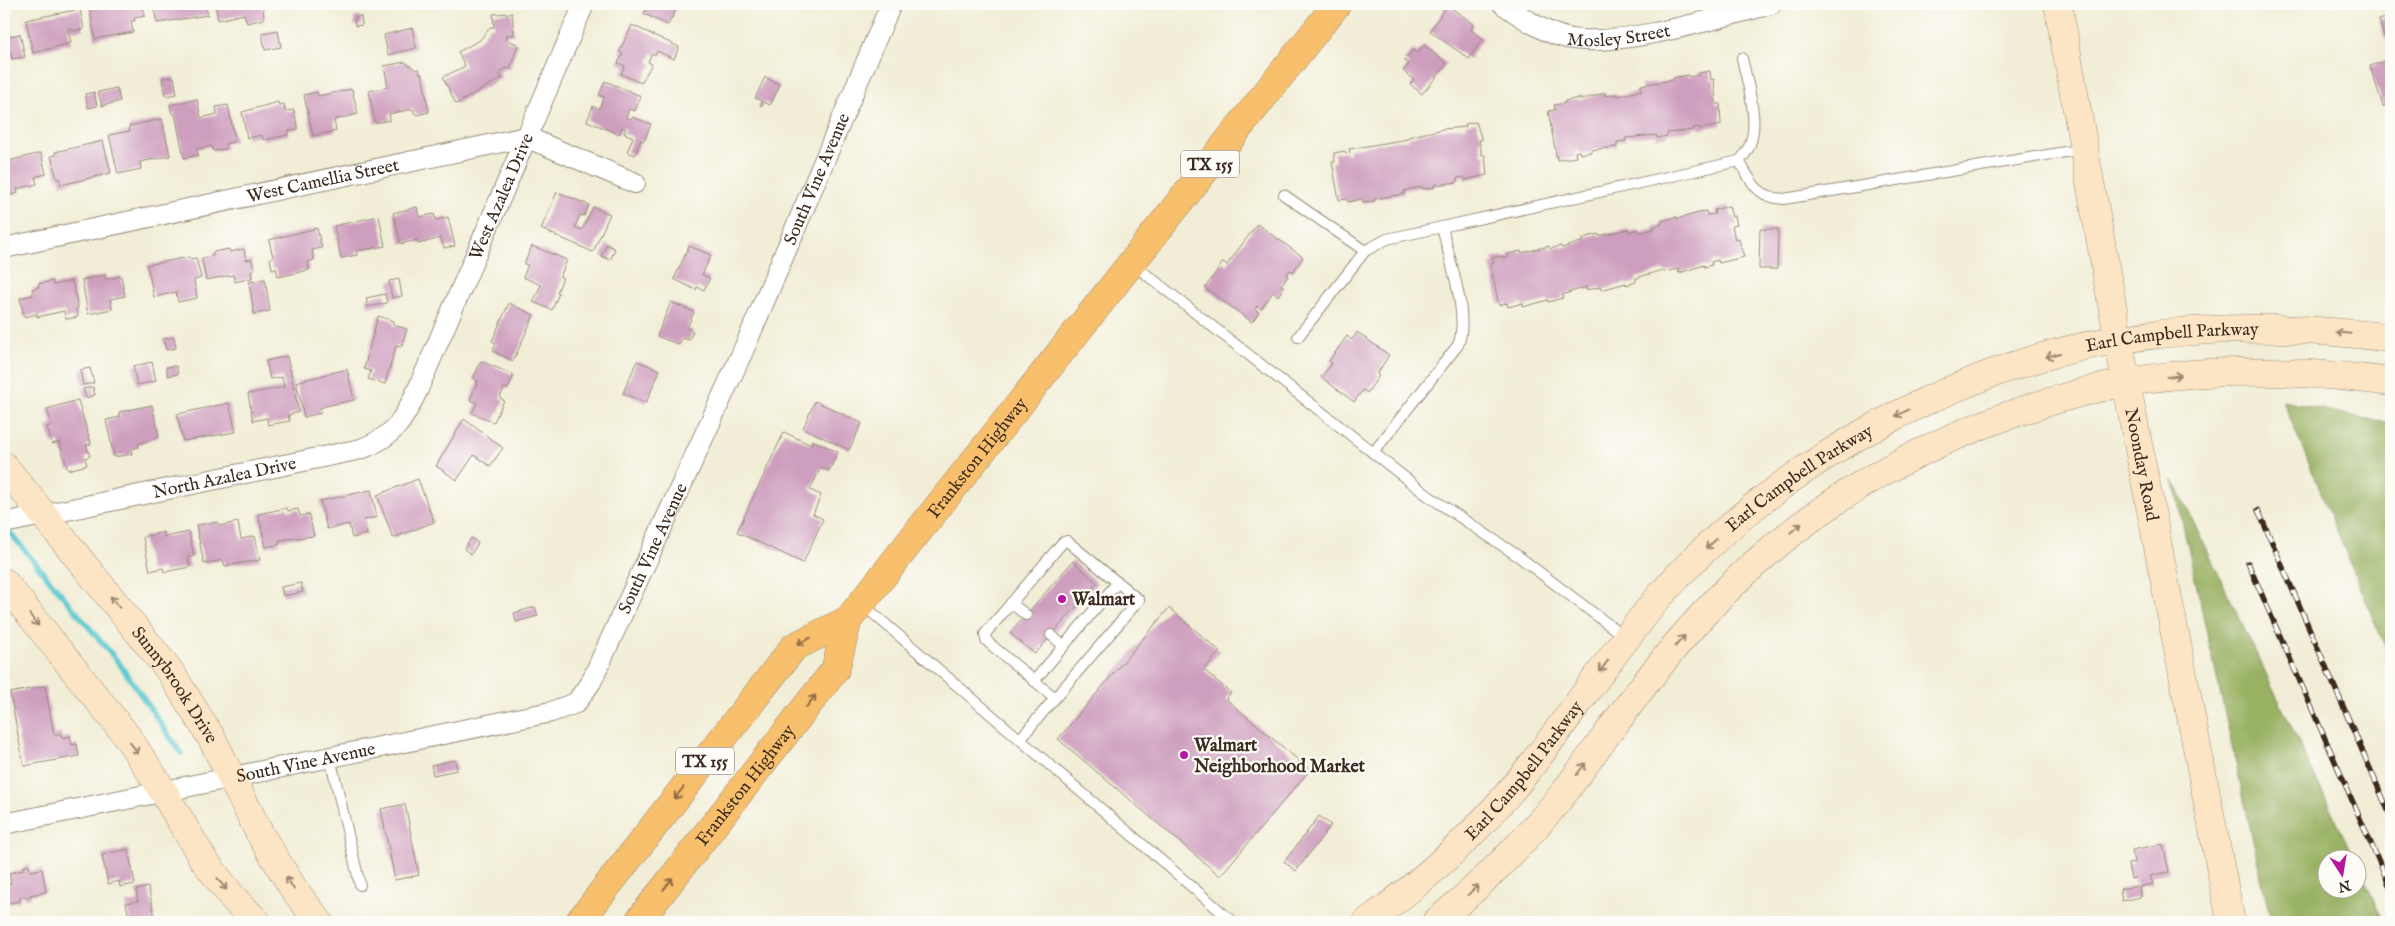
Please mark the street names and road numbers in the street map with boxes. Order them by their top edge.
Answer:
street label: Mosley Street [1566,20,1673,53]
street label: South Vine Avenue [779,110,856,249]
street label: West Azalea Drive [465,130,540,264]
road number: TX 155 [1181,150,1239,178]
street label: West Camellia Street [245,154,401,209]
street label: Earl Campbell Parkway [2084,319,2259,359]
street label: Frankston Highway [923,393,1033,524]
street label: Noonday Road [2118,406,2163,524]
street label: Earl Campbell Parkway [1722,420,1878,538]
street label: North Azalea Drive [151,453,299,505]
street label: South Vine Avenue [614,480,694,618]
street label: Sunnybrook Drive [125,622,222,748]
street label: Earl Campbell Parkway [1461,697,1589,846]
street label: Frankston Highway [692,720,801,851]
street label: South Vine Avenue [234,738,378,789]
road number: TX 155 [676,748,734,774]

